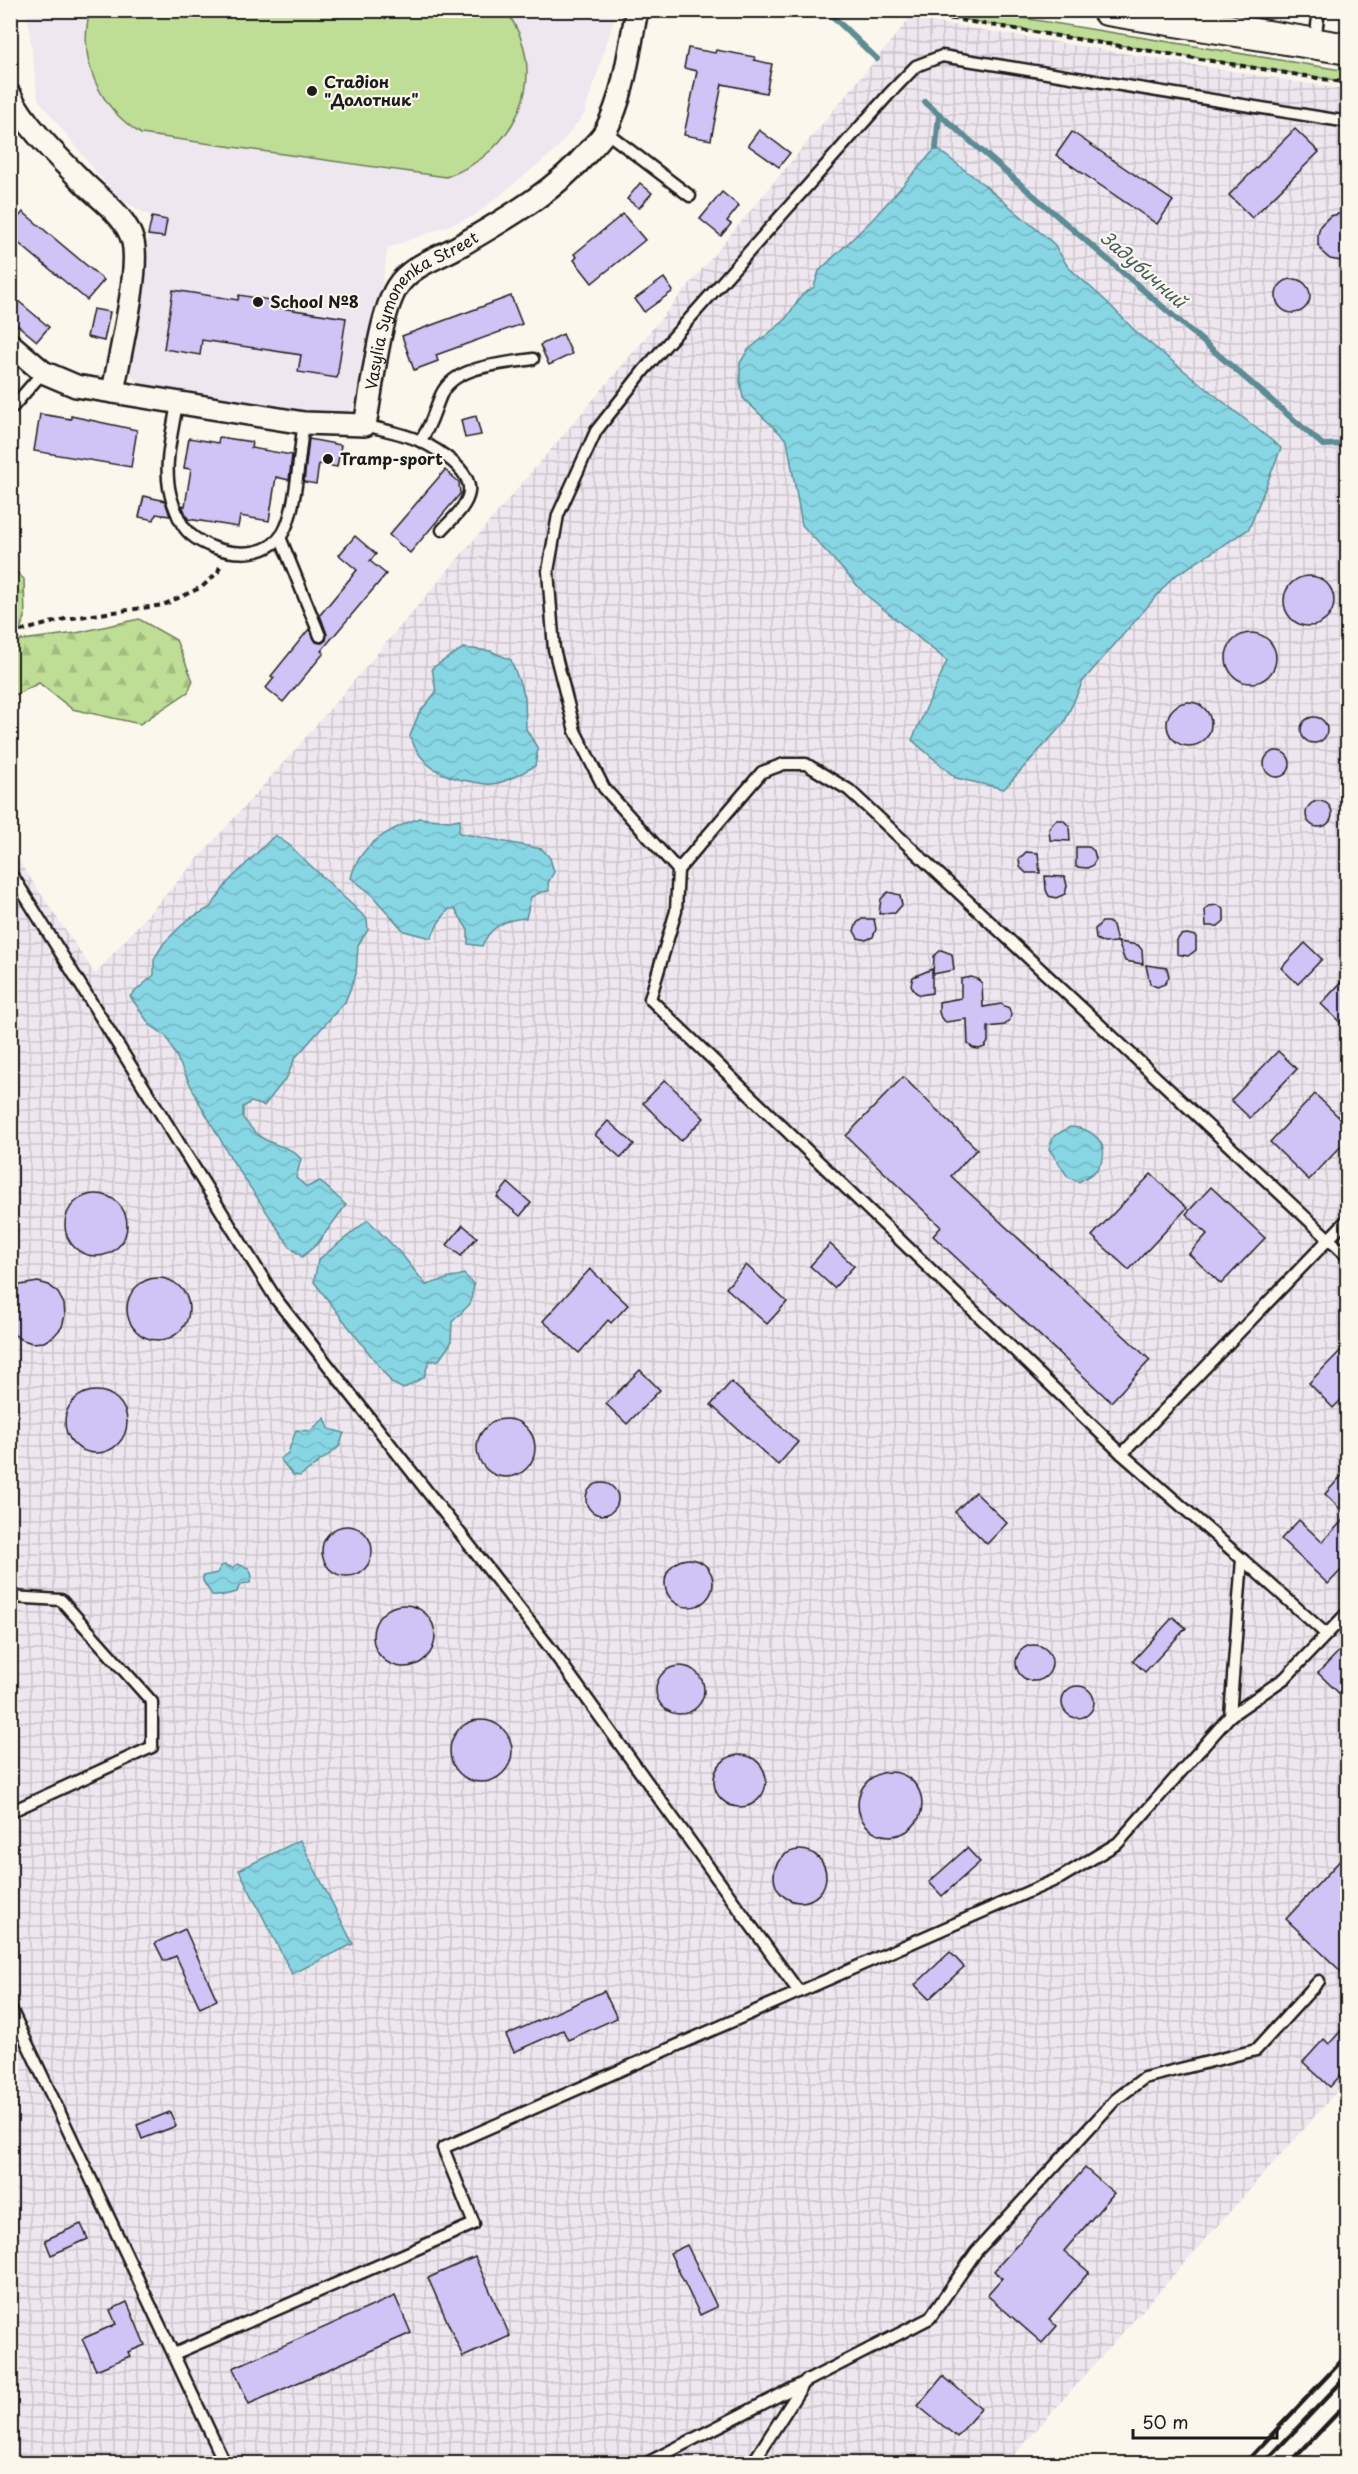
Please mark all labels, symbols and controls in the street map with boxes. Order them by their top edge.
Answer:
place label: Стадіон "Долотник" [324,69,419,111]
marker: Стадіон "Долотник" [305,84,319,98]
street label: Vasylia Symonenka Street [358,224,483,391]
water label: Задубичний [1095,224,1194,315]
place label: School №8 [270,289,359,313]
marker: School №8 [251,295,265,309]
place label: Tramp-sport [340,446,443,470]
marker: Tramp-sport [321,452,335,466]
scale bar [1133,2402,1277,2440]
text: 50 m [1142,2408,1189,2435]

